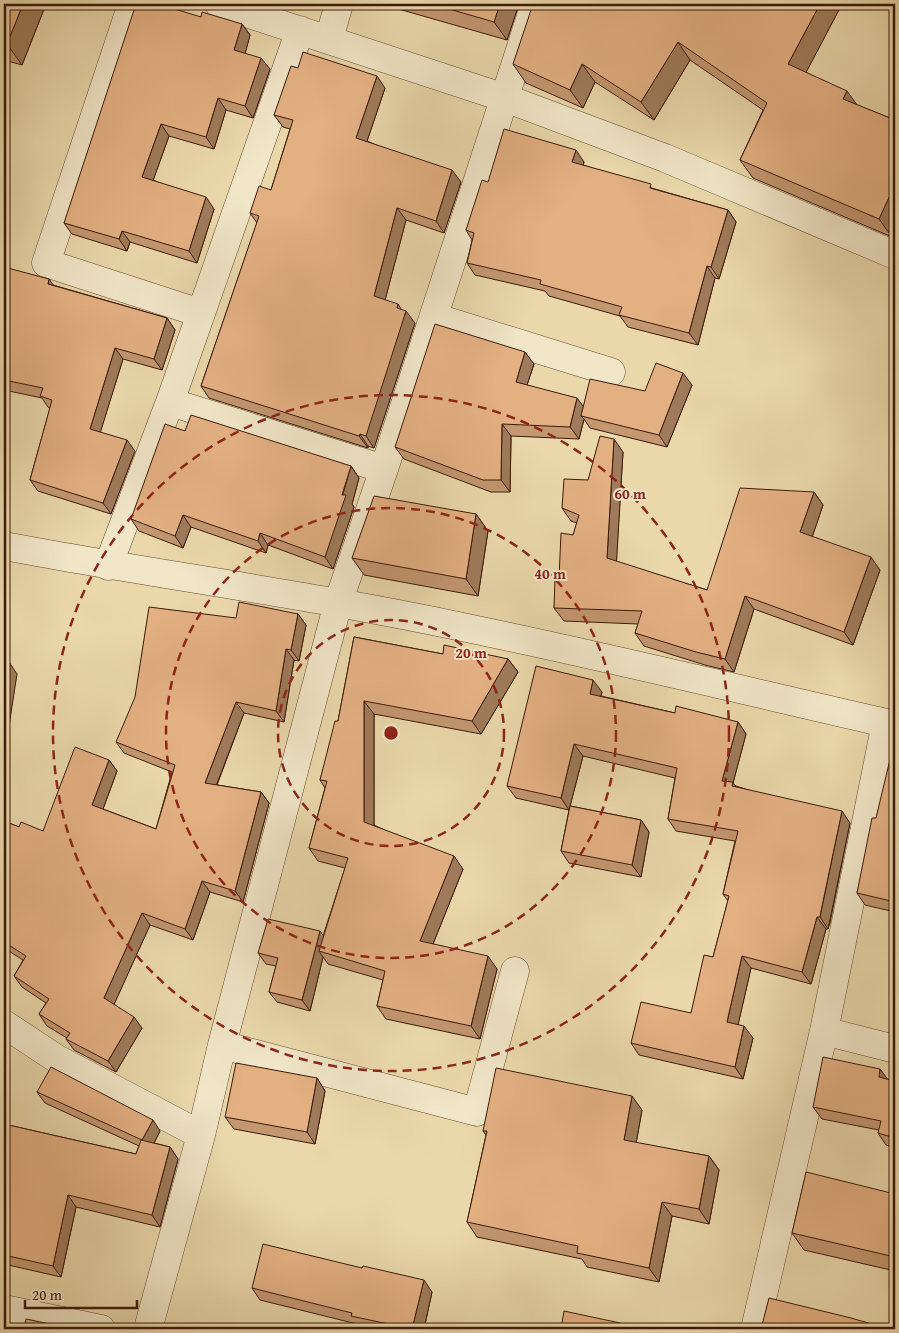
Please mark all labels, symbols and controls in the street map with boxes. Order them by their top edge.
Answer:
text: 60 m [614,483,646,504]
text: 40 m [534,563,566,584]
text: 20 m [455,642,487,663]
centre of rings [382,724,400,742]
scale bar [25,1278,138,1310]
text: 20 m [32,1284,63,1305]

